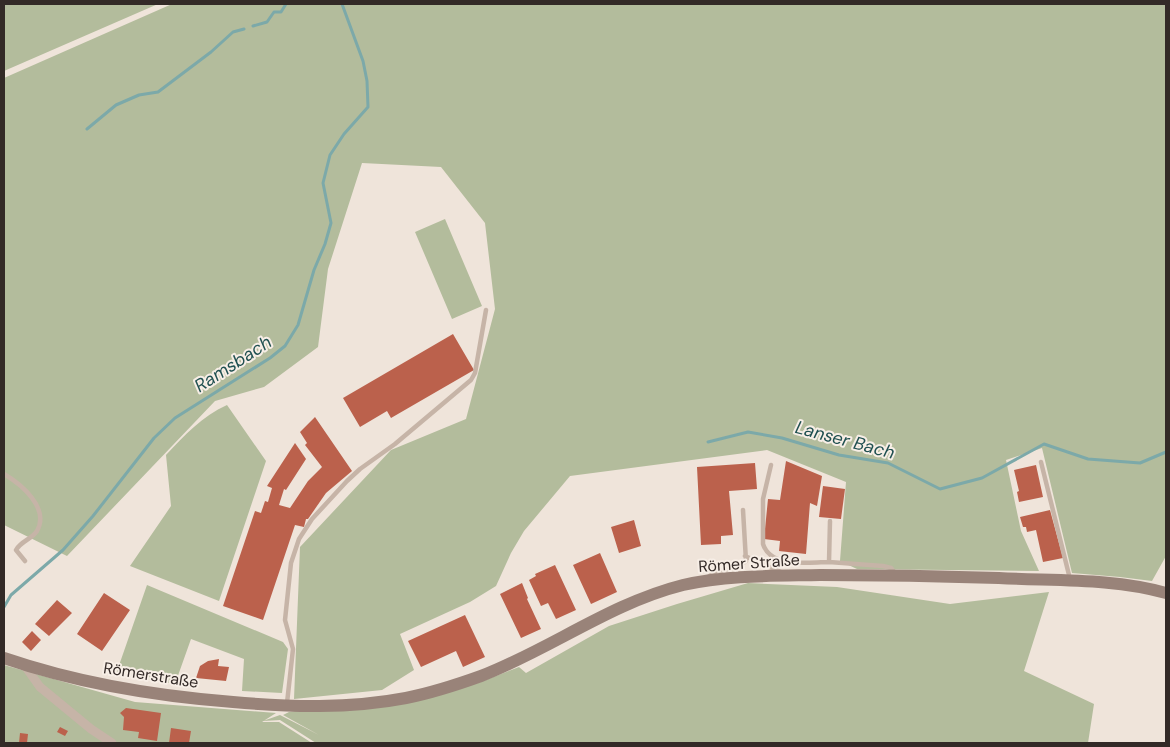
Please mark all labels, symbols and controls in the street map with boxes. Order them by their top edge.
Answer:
water label: Ramsbach [190,330,276,398]
water label: Lanser Bach [793,415,897,465]
street label: Römer Straße [698,549,800,577]
street label: Römerstraße [102,657,200,693]

